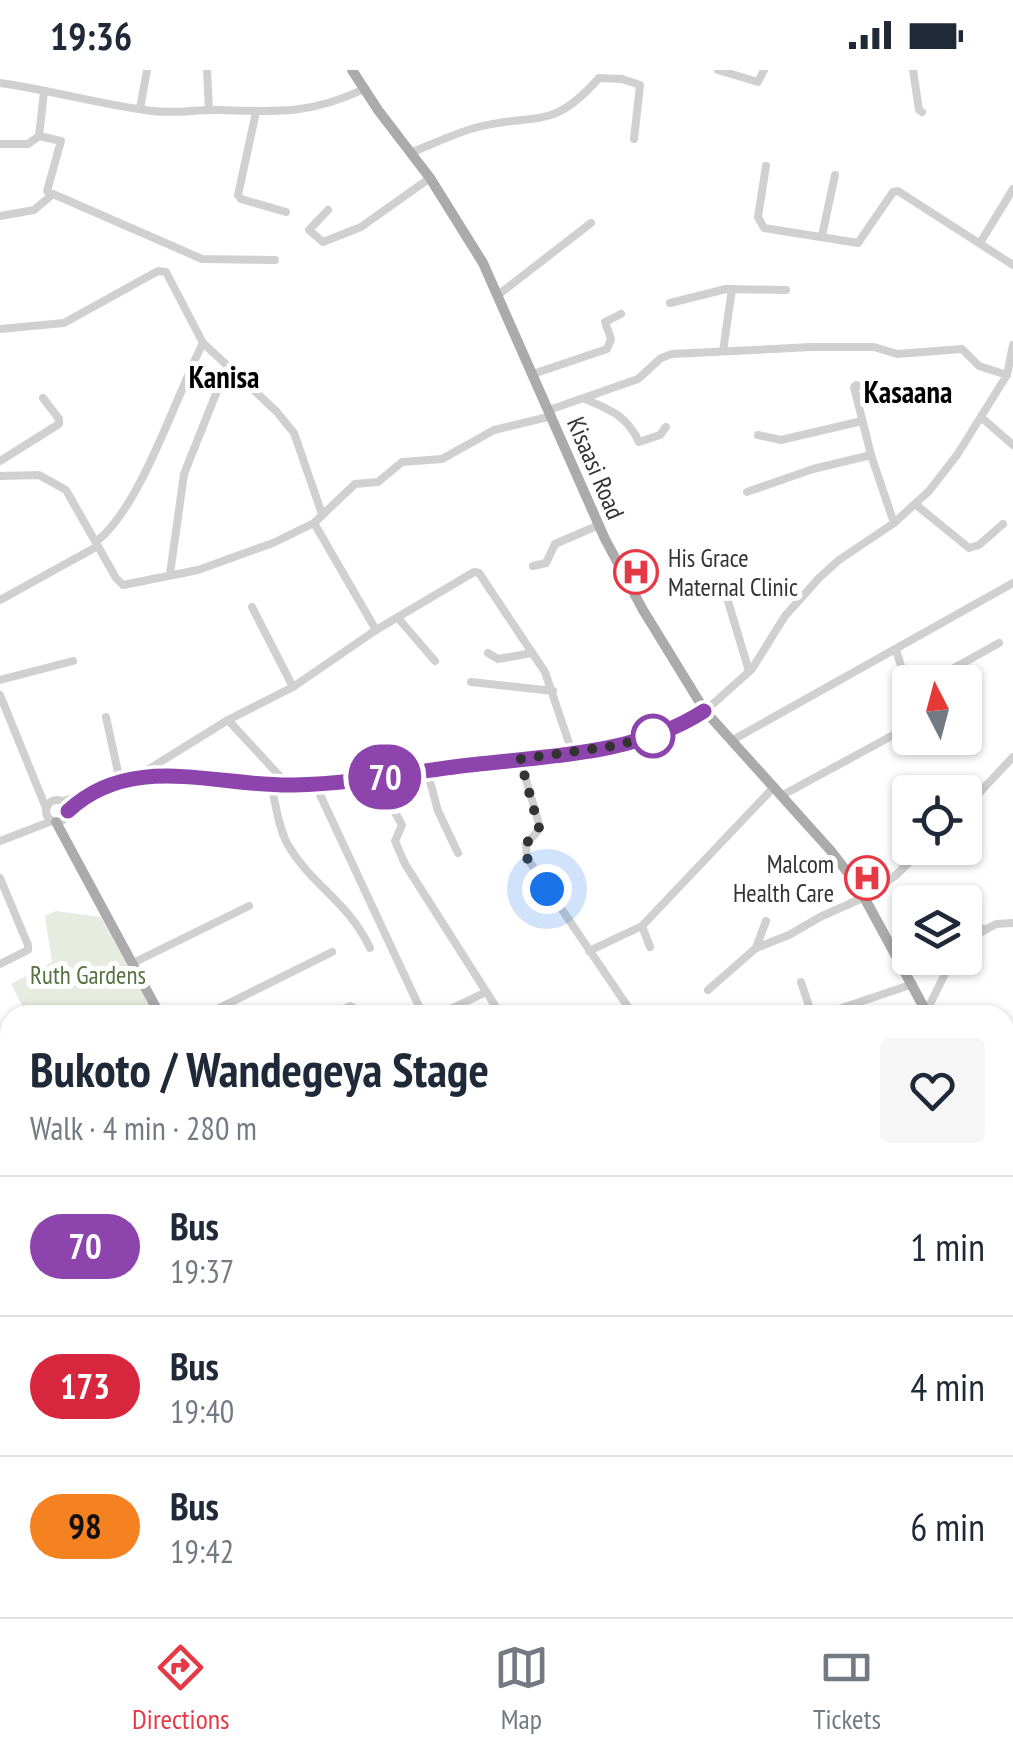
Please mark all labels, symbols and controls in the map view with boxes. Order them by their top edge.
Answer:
text: 19:36 [50,11,132,60]
district label: Kanisa [189,357,259,396]
district label: Kasaana [864,372,952,411]
street label: Kisaasi Road [560,412,632,524]
place label: His Grace Maternal Clinic [668,542,798,603]
hospital icon: His Grace Maternal Clinic [613,549,659,595]
north arrow [892,665,982,755]
map controls [892,665,982,975]
unlabelled marker [632,715,674,757]
line badge: 70 [340,744,430,810]
text: 70 [368,754,402,800]
button: locate [892,775,982,865]
place label: Malcom Health Care [733,848,834,909]
hospital icon: Malcom Health Care [844,855,890,901]
your location [522,864,572,914]
button: layers [892,885,982,975]
park label: Ruth Gardens [30,959,146,991]
text: Bukoto / Wandegeya Stage [30,1038,489,1100]
button: heart [880,1038,985,1143]
text: Walk · 4 min · 280 m [30,1107,257,1149]
text: Bus [170,1201,219,1250]
text: 1 min [910,1222,985,1271]
text: 70 [68,1223,102,1269]
text: 19:37 [170,1250,234,1292]
text: Bus [170,1341,219,1390]
text: 4 min [910,1362,985,1411]
text: 173 [60,1363,110,1409]
text: 19:40 [170,1390,234,1432]
text: Bus [170,1481,219,1530]
text: 6 min [910,1502,985,1551]
text: 98 [68,1503,102,1549]
text: 19:42 [170,1530,234,1572]
tab: Directions [132,1640,230,1737]
tab: Map [494,1640,549,1737]
tab: Tickets [813,1640,881,1737]

